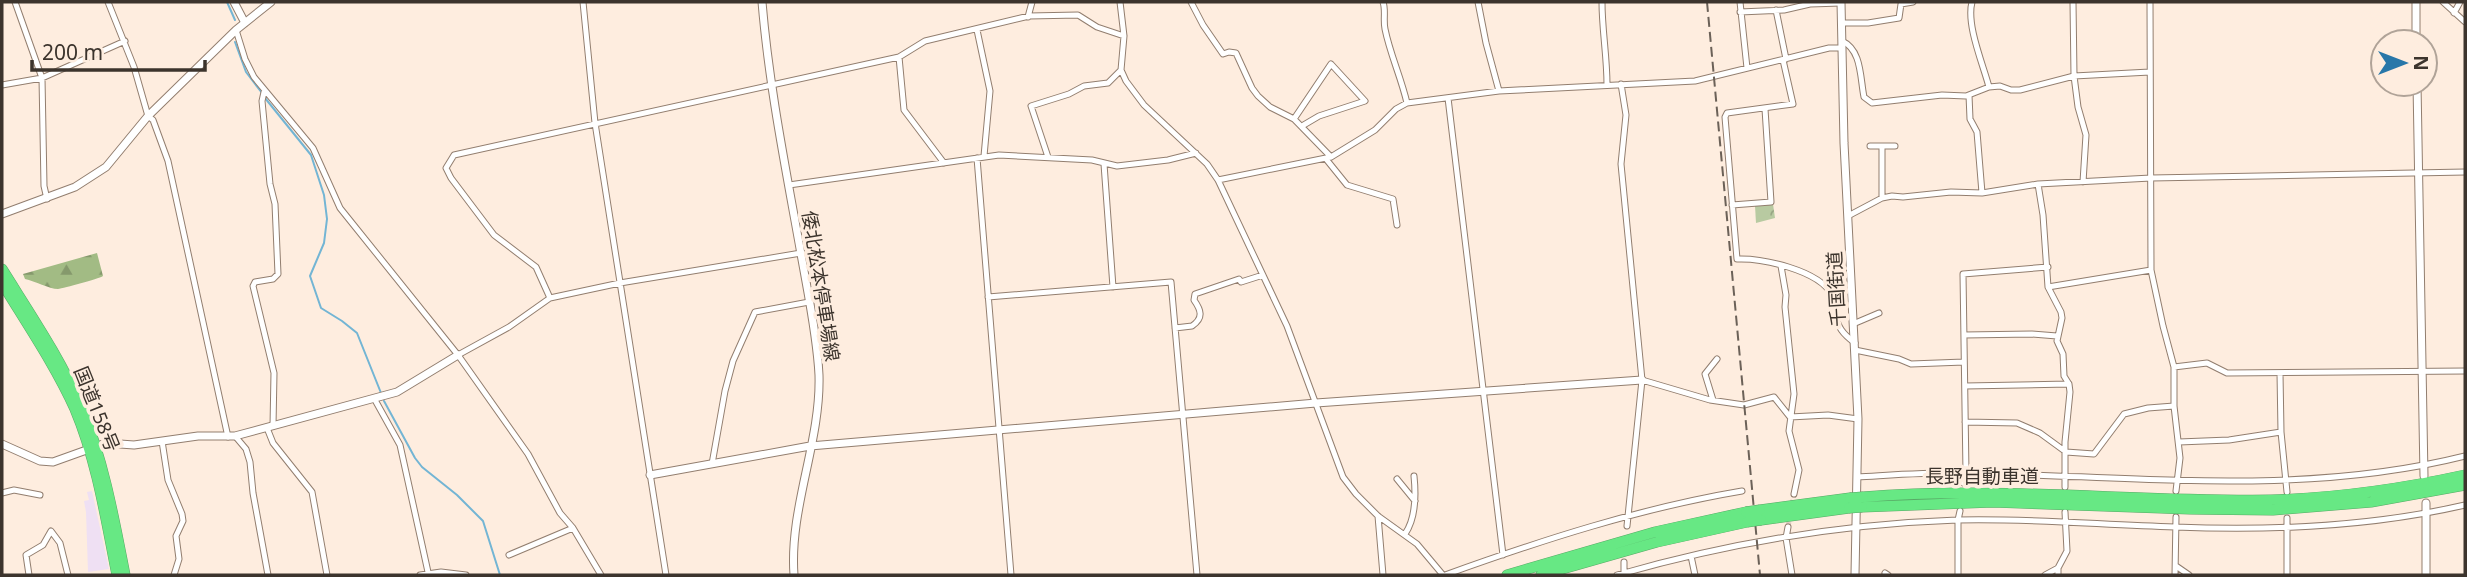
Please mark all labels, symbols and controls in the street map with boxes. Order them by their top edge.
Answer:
scale bar [32,28,205,72]
north arrow [2369,28,2439,98]
text: 200 m [42,38,103,66]
text: N [2408,55,2434,71]
street label: 倭北松本停車場線 [796,209,846,363]
street label: 千国街道 [1821,250,1851,328]
street label: 国道158号 [68,363,126,455]
street label: 長野自動車道 [1925,463,2039,489]

